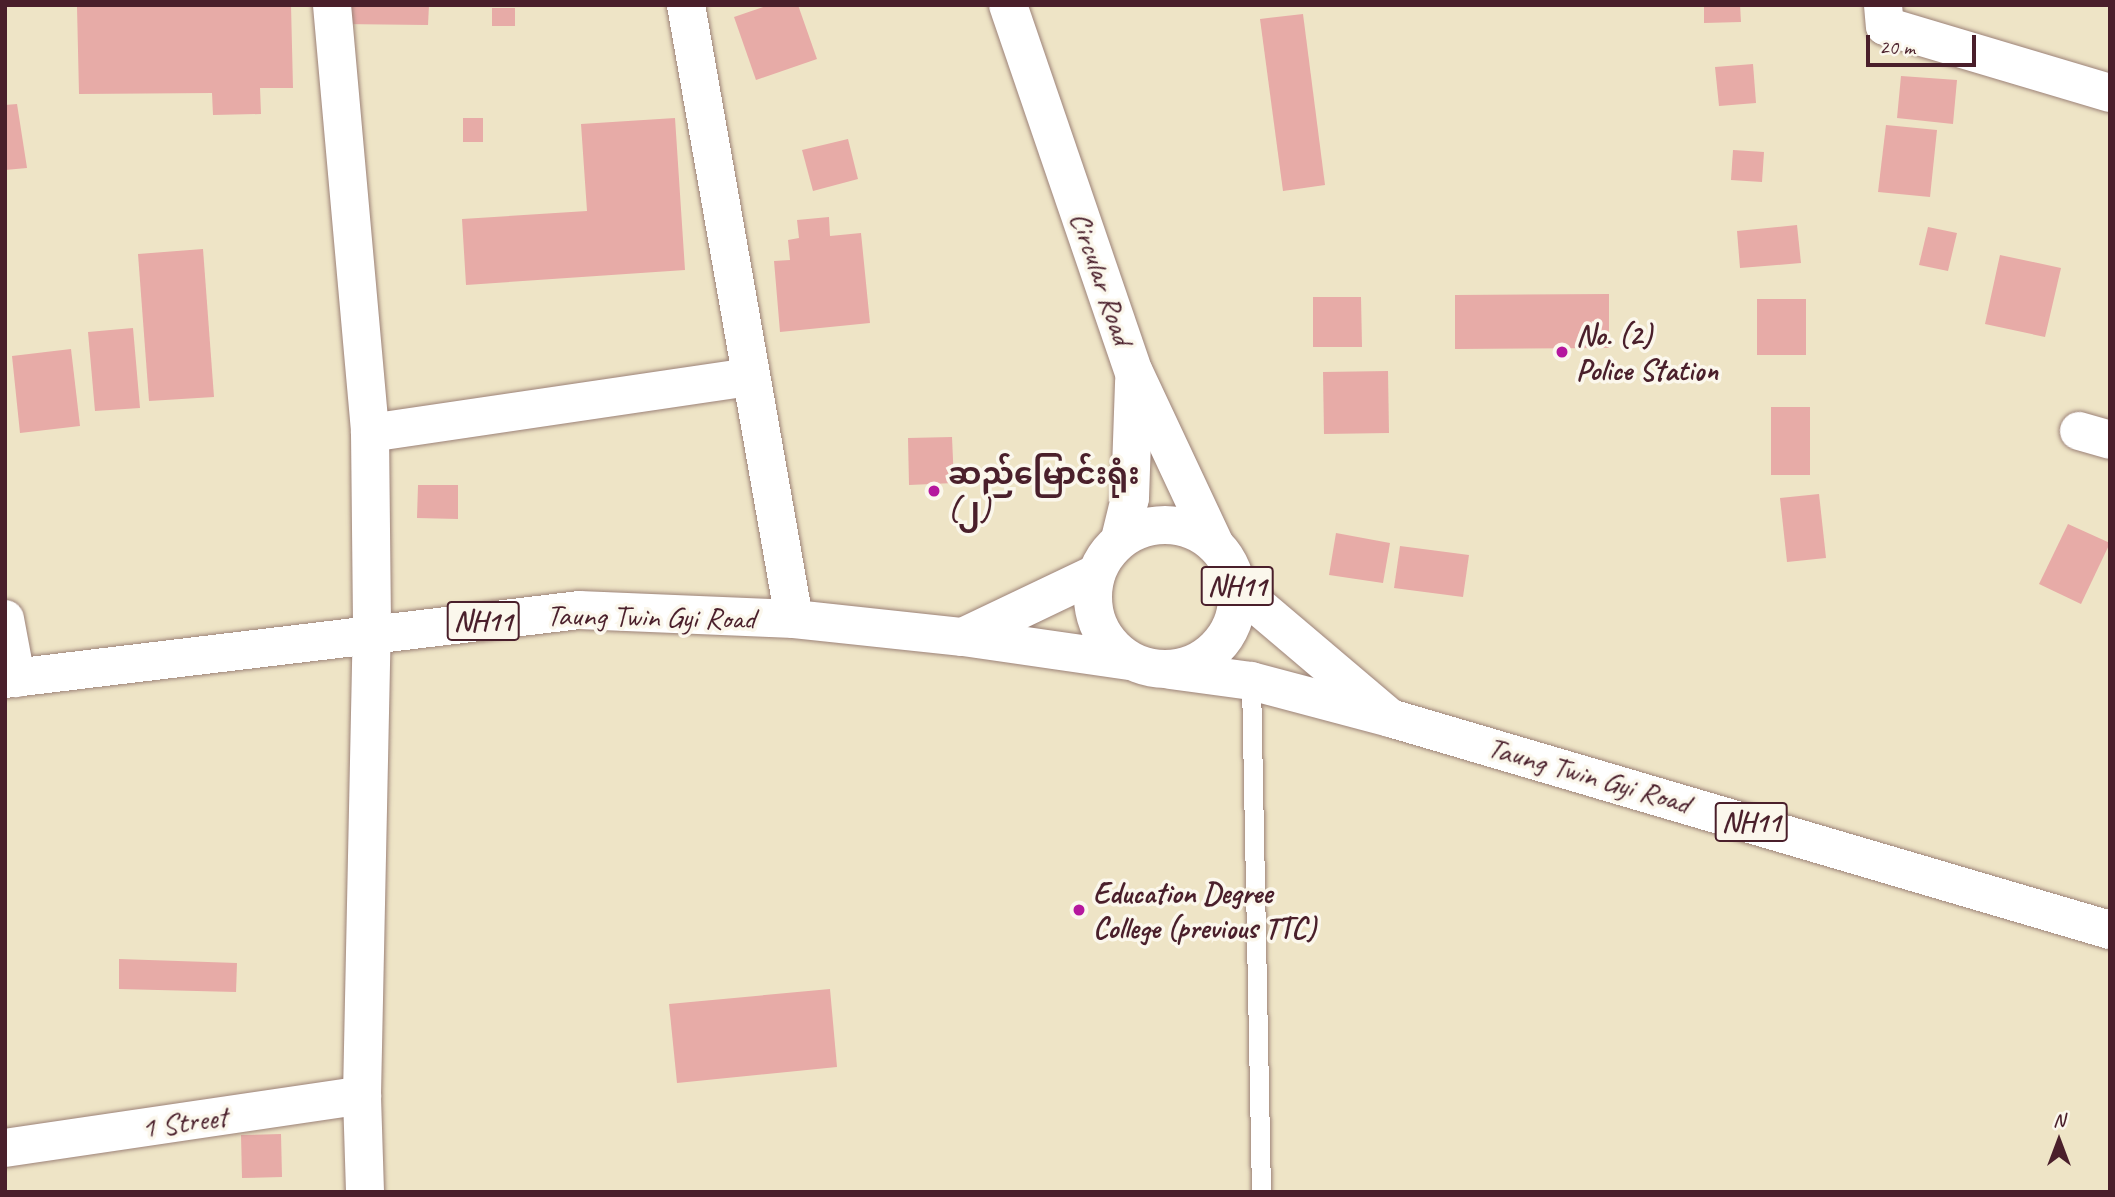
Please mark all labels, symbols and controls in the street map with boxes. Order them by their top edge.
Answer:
scale bar [1870,21,1980,65]
text: 20 m [1879,34,1915,60]
street label: Circular Road [1063,207,1141,349]
place label: No. (2) Police Station [1576,317,1718,388]
marker: No. (2) Police Station [1554,344,1570,360]
place label: ဆည်မြောင်းရုံး (၂) [948,456,1140,526]
marker: ဆည်မြောင်းရုံး (၂) [926,483,942,499]
road number: NH11 [1200,562,1274,610]
road number: NH11 [446,596,520,646]
street label: Taung Twin Gyi Road [547,597,755,637]
street label: Taung Twin Gyi Road [1484,729,1694,821]
road number: NH11 [1714,798,1788,846]
place label: Education Degree College (previous TTC) [1093,875,1316,945]
marker: Education Degree College (previous TTC) [1071,902,1087,918]
street label: 1 Street [139,1098,229,1146]
north arrow [2024,1106,2094,1176]
text: N [2053,1108,2065,1132]

